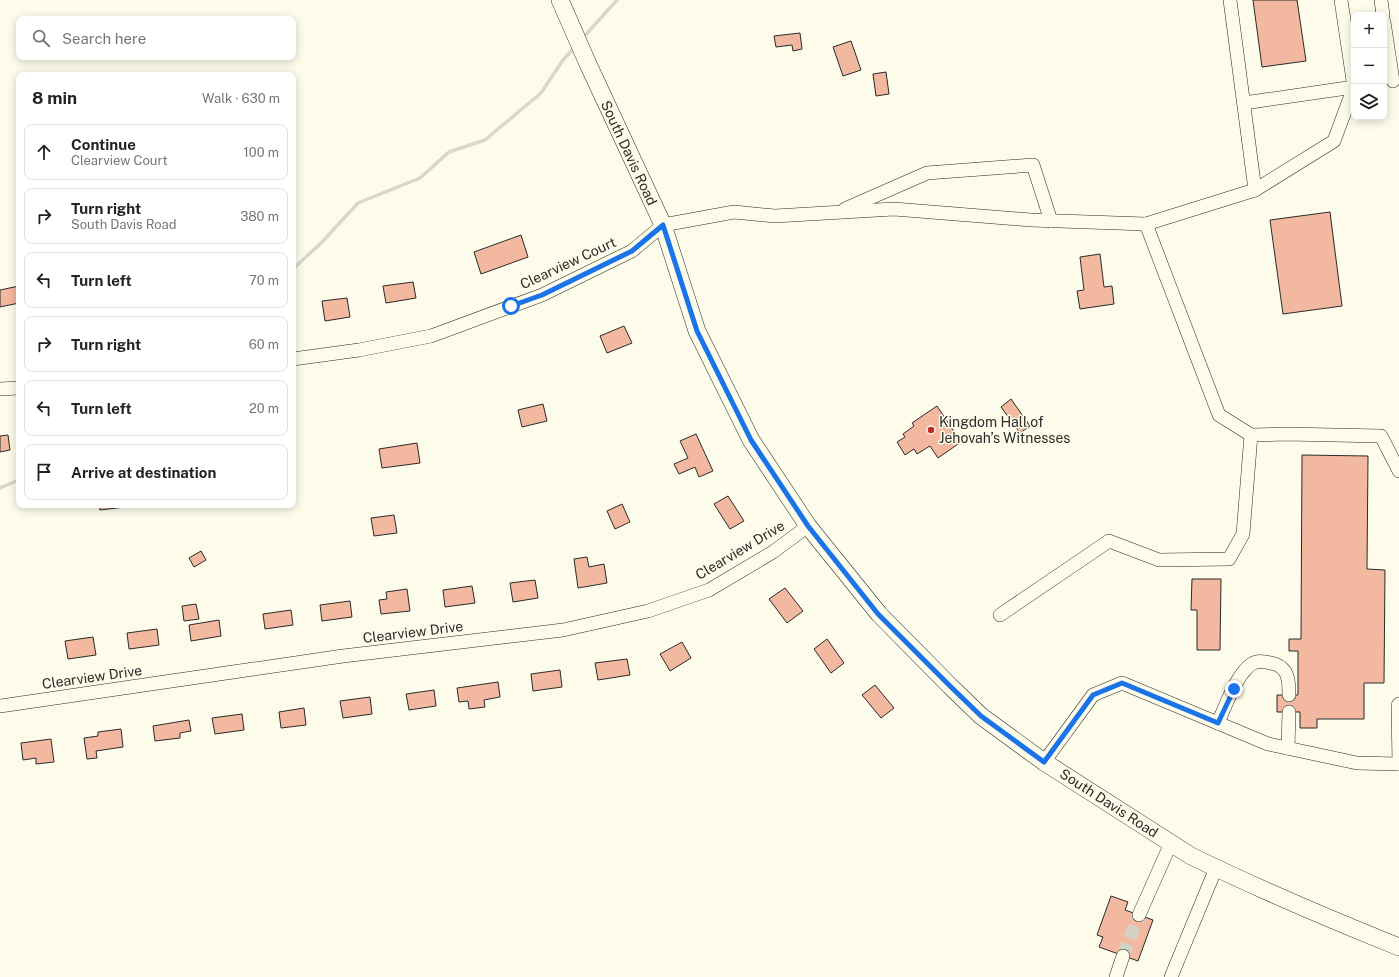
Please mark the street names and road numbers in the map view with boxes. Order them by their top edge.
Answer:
street label: South Davis Road [598,98,660,208]
street label: Clearview Court [518,234,618,292]
street label: Clearview Drive [693,517,787,583]
street label: Clearview Drive [362,618,464,646]
street label: Clearview Drive [41,662,143,692]
street label: South Davis Road [1057,765,1161,841]

